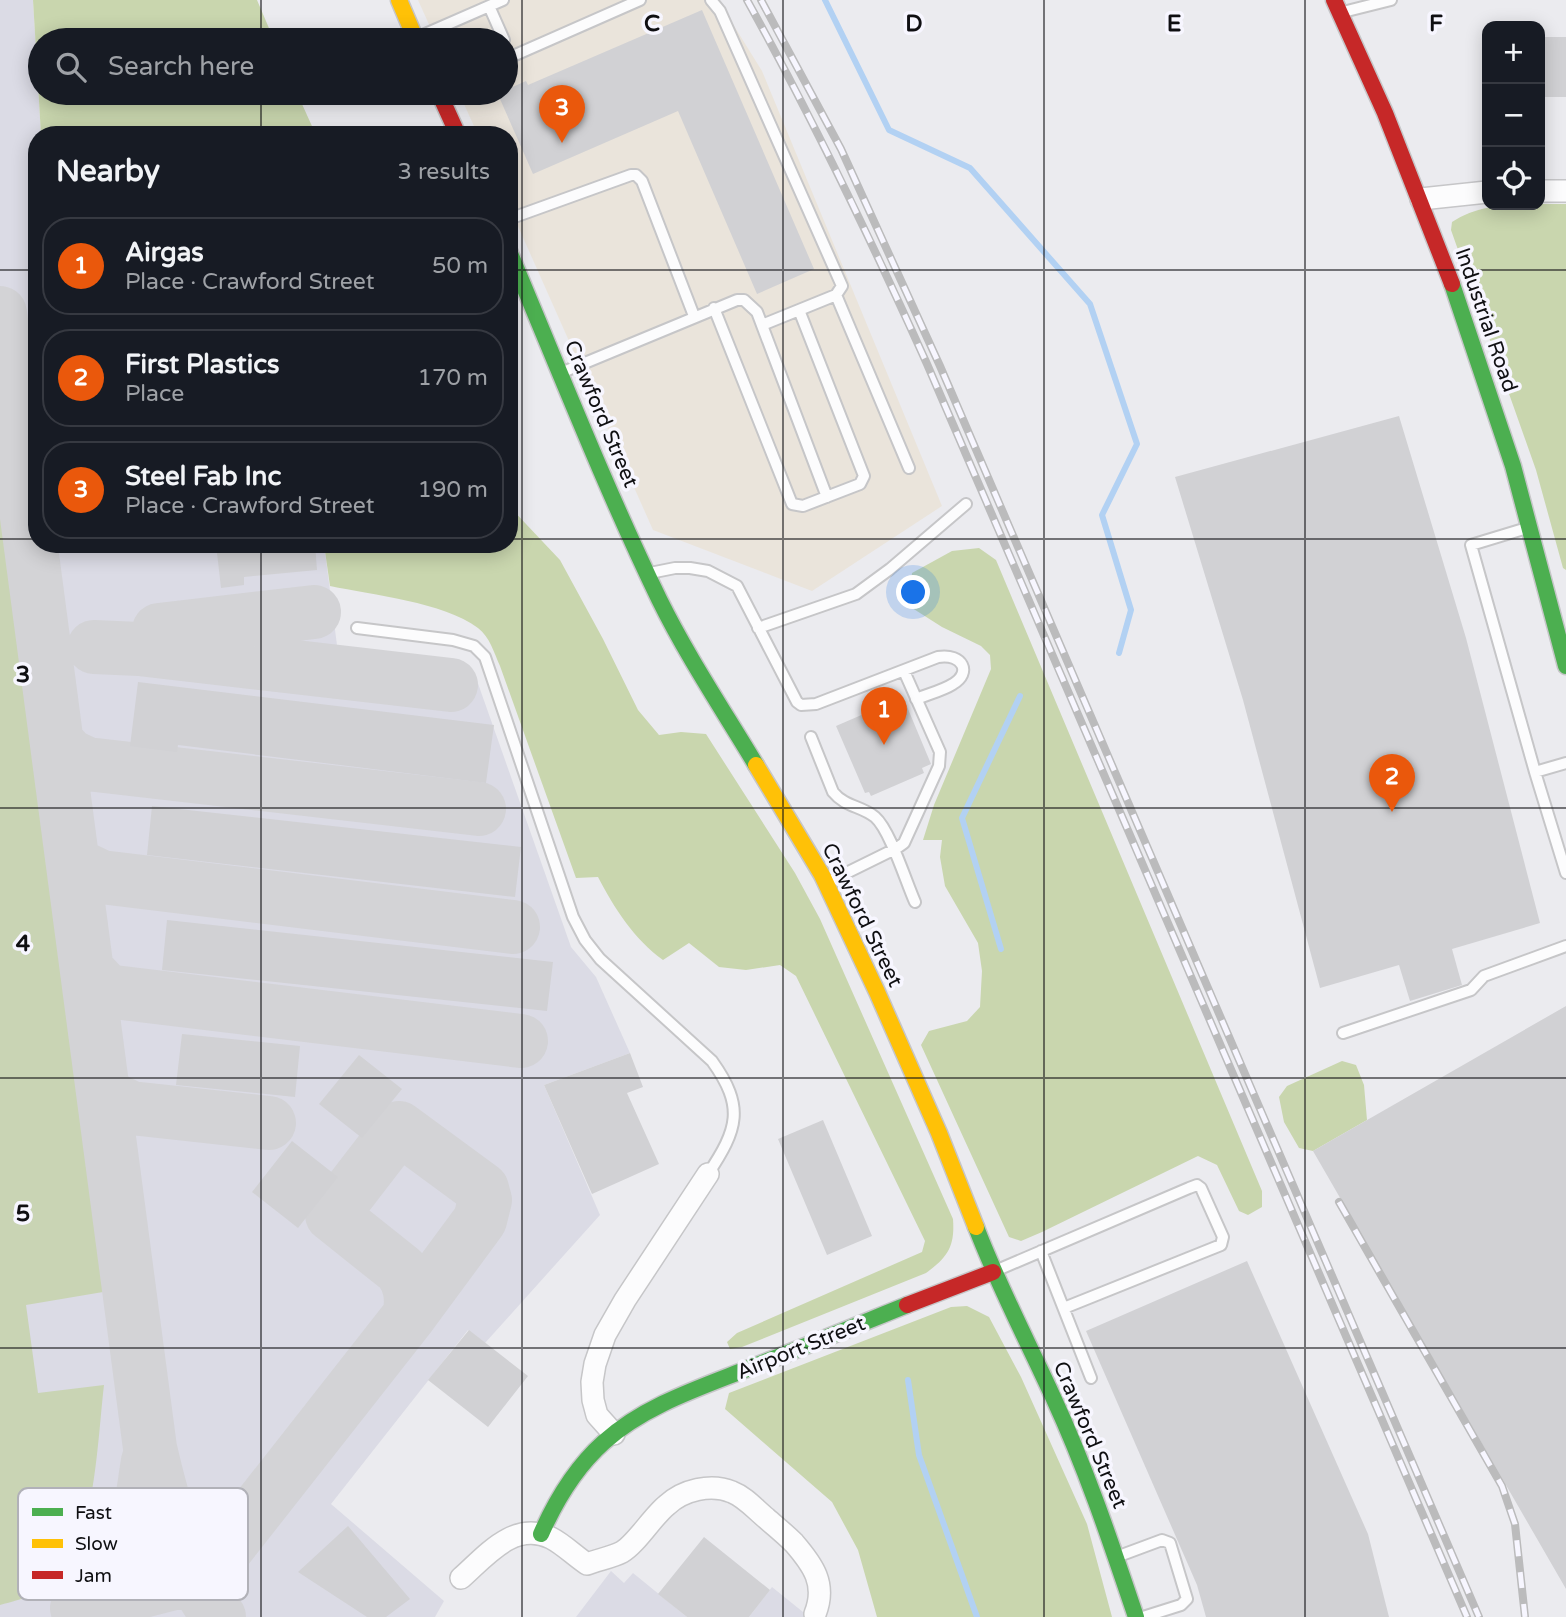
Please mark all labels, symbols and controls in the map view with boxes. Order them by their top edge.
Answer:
text: C [644,10,660,38]
text: D [905,10,923,38]
text: E [1167,10,1181,38]
text: F [1429,10,1443,38]
map controls [1482,21,1545,210]
button: + [1482,21,1545,84]
search box [28,28,518,105]
icon: search [52,48,90,86]
text: Search here [108,51,254,82]
button: − [1482,84,1545,147]
pin: 3 [539,85,585,143]
button: locate [1482,147,1545,210]
text: Nearby [56,153,160,190]
text: 3 results [397,158,490,186]
text: Airgas [125,237,204,268]
street label: Industrial Road [1450,244,1522,396]
text: 1 [74,252,88,280]
text: 50 m [432,252,488,280]
text: Place · Crawford Street [125,268,374,296]
street label: Crawford Street [559,337,643,491]
text: First Plastics [125,349,280,380]
text: 2 [74,364,88,392]
text: 170 m [418,364,488,392]
text: Place [125,380,184,408]
text: Steel Fab Inc [125,461,281,492]
text: 3 [74,476,88,504]
text: 190 m [418,476,488,504]
text: Place · Crawford Street [125,492,374,520]
your location [896,575,930,609]
text: 3 [16,661,30,689]
pin: 1 [861,687,907,745]
pin: 2 [1369,754,1415,812]
street label: Crawford Street [816,839,908,991]
text: 4 [16,930,31,958]
text: 5 [16,1200,30,1228]
street label: Airport Street [733,1311,869,1385]
street label: Crawford Street [1048,1358,1132,1512]
legend [18,1488,248,1600]
text: Fast [75,1502,112,1524]
text: Slow [75,1533,118,1555]
text: Jam [75,1565,112,1587]

